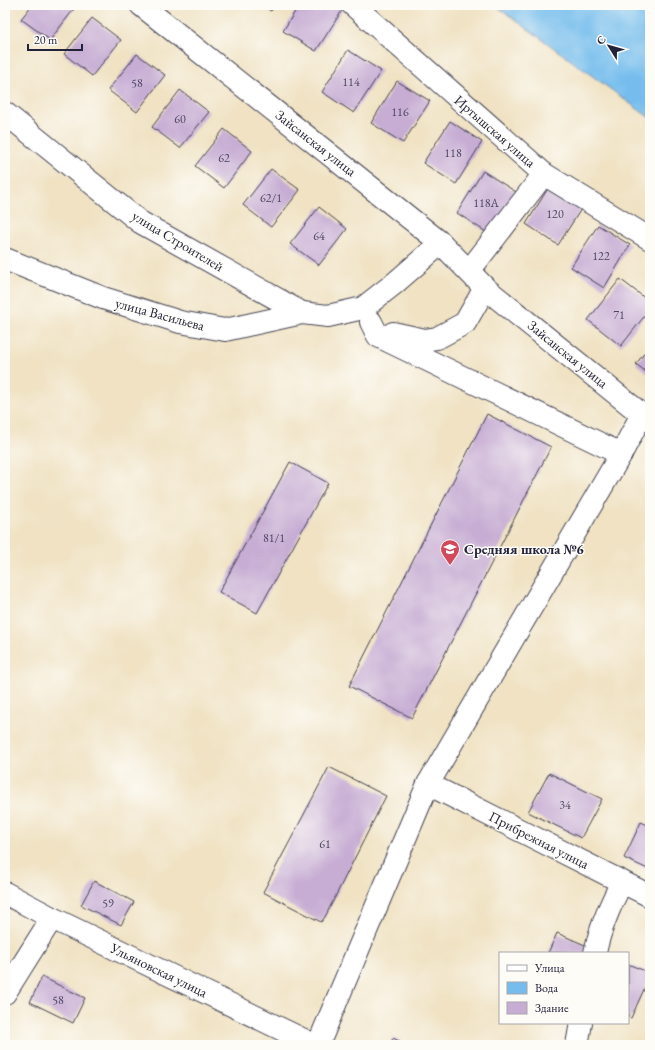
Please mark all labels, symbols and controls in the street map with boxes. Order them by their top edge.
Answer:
scale bar [28,26,82,52]
north arrow [589,26,629,66]
text: 20 m [34,32,58,48]
text: С [593,32,609,47]
house number: 114 [342,74,360,90]
house number: 58 [131,75,143,91]
street label: Иртышская улица [451,91,540,171]
house number: 116 [391,104,409,120]
street label: Зайсанская улица [272,106,360,180]
house number: 60 [174,111,186,127]
house number: 118 [444,145,462,161]
house number: 62 [218,150,230,166]
house number: 62/1 [260,190,282,206]
house number: 118А [473,195,499,211]
house number: 120 [546,206,564,222]
street label: улица Строителей [129,207,228,276]
house number: 64 [313,228,325,244]
house number: 122 [592,248,610,264]
street label: улица Васильева [113,293,207,335]
house number: 71 [613,307,625,323]
street label: Зайсанская улица [524,316,612,392]
house number: 81/1 [263,530,285,546]
school or university icon: Средняя школа №6 [439,538,461,566]
place label: Средняя школа №6 [464,540,584,558]
house number: 34 [559,797,571,813]
street label: Прибрежная улица [486,807,592,873]
house number: 61 [319,836,331,852]
house number: 59 [102,895,114,911]
street label: Ульяновская улица [107,938,211,1001]
legend [499,952,629,1024]
text: Улица [534,960,565,976]
text: Вода [535,980,558,996]
house number: 58 [52,992,64,1008]
text: Здание [535,1000,569,1016]

